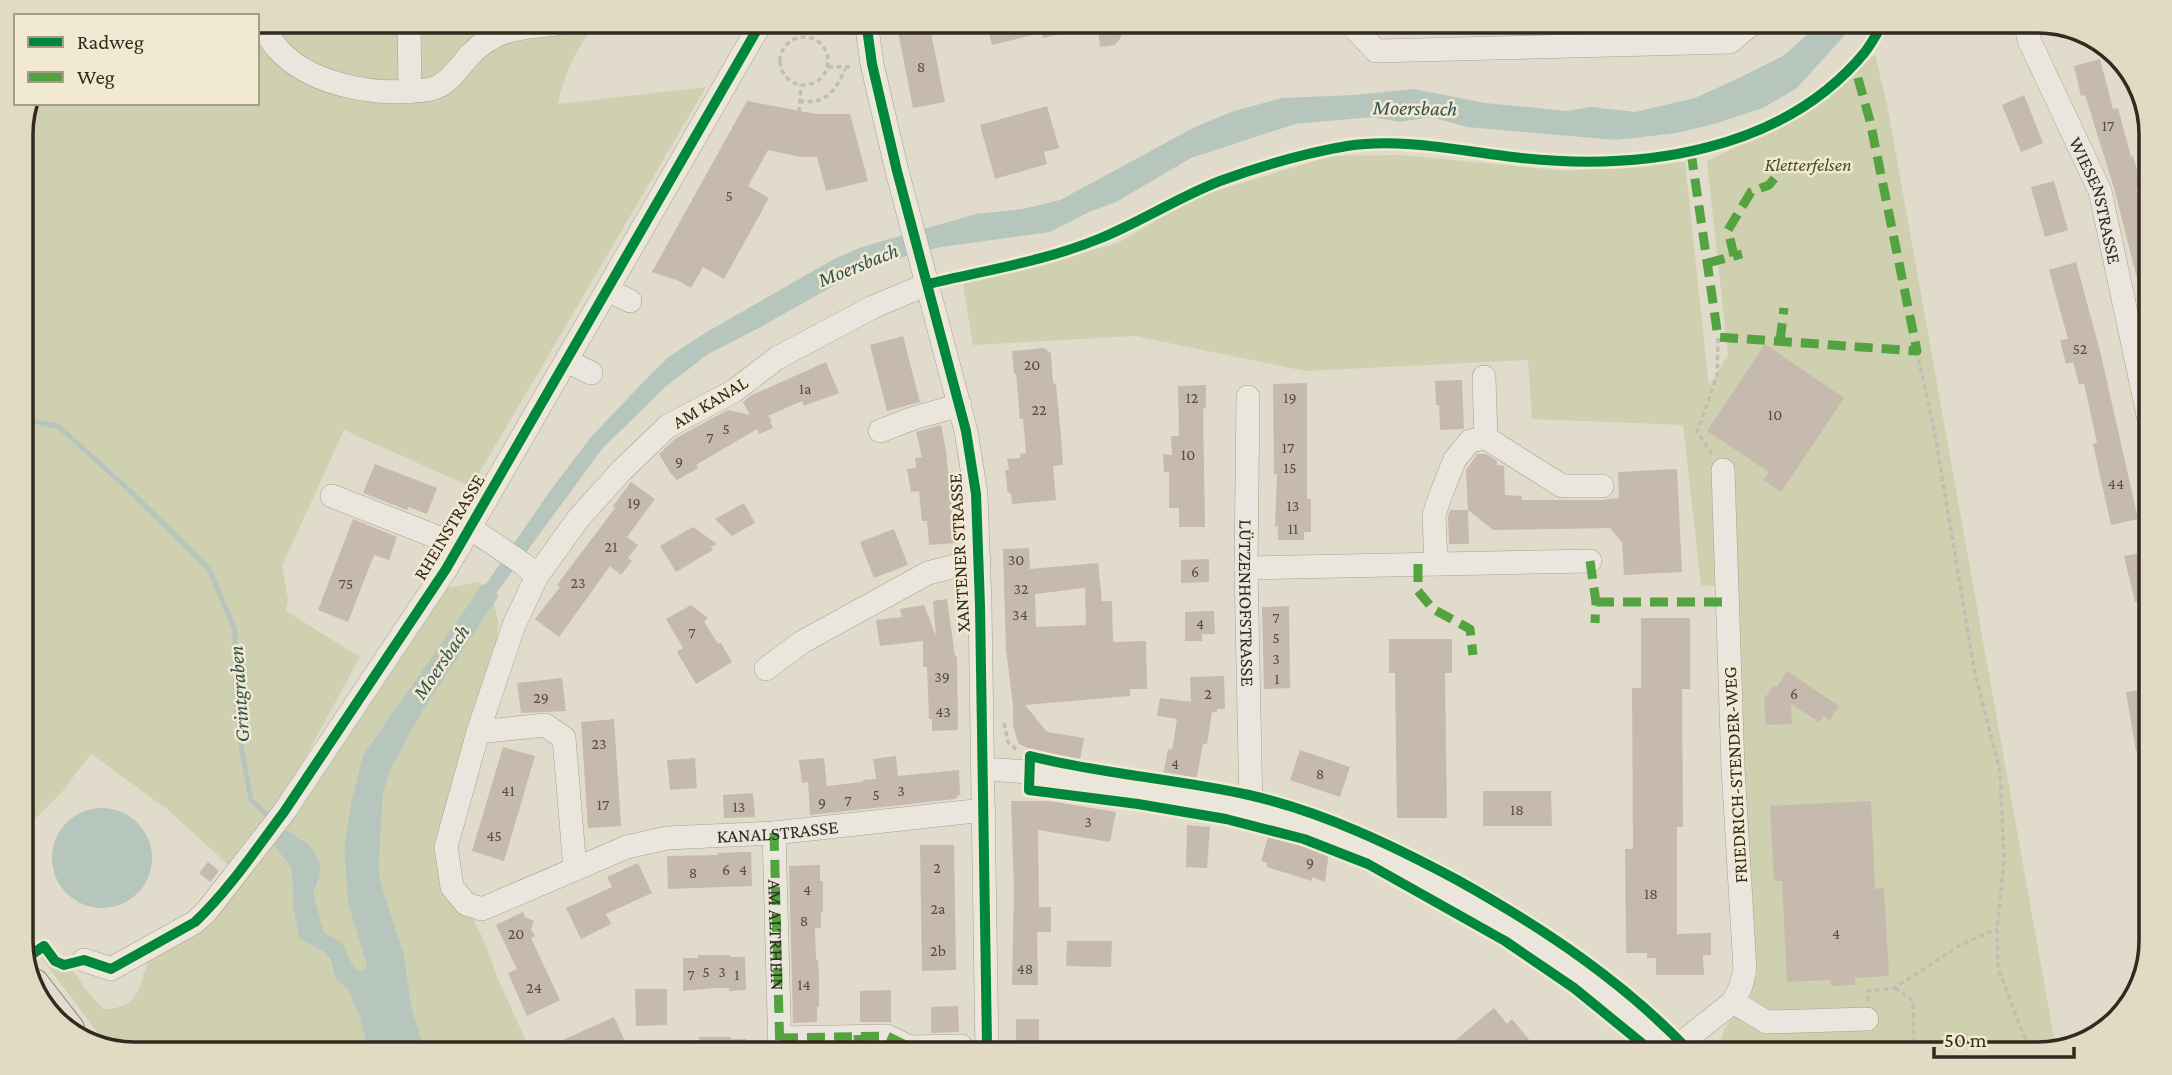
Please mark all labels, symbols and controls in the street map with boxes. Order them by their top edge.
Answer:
legend [14,14,259,105]
text: Radweg [77,30,144,54]
house number: 8 [917,58,925,75]
text: Weg [77,65,115,89]
water label: Moersbach [1371,95,1458,121]
house number: 17 [2102,117,2115,134]
street label: WIESENSTRASSE [2065,133,2126,266]
park label: Kletterfelsen [1764,154,1852,175]
house number: 5 [725,187,733,204]
water label: Moersbach [813,238,902,292]
house number: 52 [2073,340,2088,357]
house number: 20 [1024,356,1040,373]
street label: AM KANAL [669,371,752,433]
house number: 1a [799,380,812,397]
house number: 12 [1186,389,1199,406]
house number: 19 [1283,389,1297,406]
house number: 22 [1031,401,1047,418]
house number: 10 [1768,406,1782,423]
house number: 5 [722,420,730,437]
house number: 7 [706,429,714,446]
house number: 17 [1282,439,1295,456]
house number: 10 [1181,446,1195,463]
house number: 9 [675,453,683,470]
house number: 15 [1284,459,1296,476]
street label: RHEINSTRASSE [409,470,489,584]
street label: XANTENER STRASSE [944,473,974,633]
house number: 44 [2108,475,2124,492]
house number: 19 [627,494,641,511]
house number: 13 [1287,497,1299,514]
street label: LÜTZENHOFSTRASSE [1235,519,1259,687]
house number: 11 [1288,520,1298,537]
house number: 21 [605,538,617,555]
house number: 30 [1008,551,1024,568]
house number: 6 [1191,563,1199,580]
house number: 23 [570,574,586,591]
house number: 75 [339,575,353,592]
house number: 32 [1013,580,1029,597]
house number: 34 [1012,606,1028,623]
house number: 7 [1272,609,1280,626]
house number: 4 [1196,615,1204,632]
water label: Moersbach [407,620,475,705]
house number: 7 [688,624,696,641]
house number: 5 [1272,629,1280,646]
water label: Grintgraben [224,645,254,743]
house number: 3 [1272,650,1280,667]
street label: FRIEDRICH-STENDER-WEG [1719,666,1751,884]
house number: 39 [934,668,950,685]
house number: 1 [1274,670,1280,687]
house number: 2 [1204,685,1212,702]
house number: 6 [1790,685,1798,702]
house number: 29 [533,689,549,706]
house number: 43 [935,703,951,720]
house number: 23 [591,735,607,752]
house number: 4 [1171,755,1179,772]
house number: 8 [1316,765,1324,782]
house number: 41 [501,782,515,799]
house number: 3 [897,782,905,799]
house number: 5 [872,786,880,803]
house number: 7 [844,792,852,809]
house number: 9 [818,794,826,811]
house number: 17 [597,796,610,813]
house number: 13 [733,798,745,815]
house number: 18 [1510,801,1524,818]
house number: 3 [1084,813,1092,830]
street label: KANALSTRASSE [716,816,839,846]
house number: 45 [486,827,502,844]
house number: 9 [1306,854,1314,871]
house number: 2 [933,859,941,876]
house number: 6 [722,861,730,878]
house number: 4 [739,861,747,878]
house number: 8 [689,864,697,881]
street label: AM ALTRHEIN [765,879,789,991]
house number: 4 [803,881,811,898]
house number: 18 [1644,885,1658,902]
house number: 2a [930,900,946,917]
house number: 8 [800,912,808,929]
house number: 20 [508,925,524,942]
house number: 4 [1832,925,1840,942]
house number: 2b [930,942,946,959]
house number: 48 [1017,960,1033,977]
house number: 5 [702,963,710,980]
house number: 3 [718,963,726,980]
house number: 7 [687,966,695,983]
house number: 1 [734,966,740,983]
house number: 14 [797,976,811,993]
house number: 24 [526,979,542,996]
scale bar [1934,1016,2074,1060]
text: 50 m [1944,1028,1987,1052]

